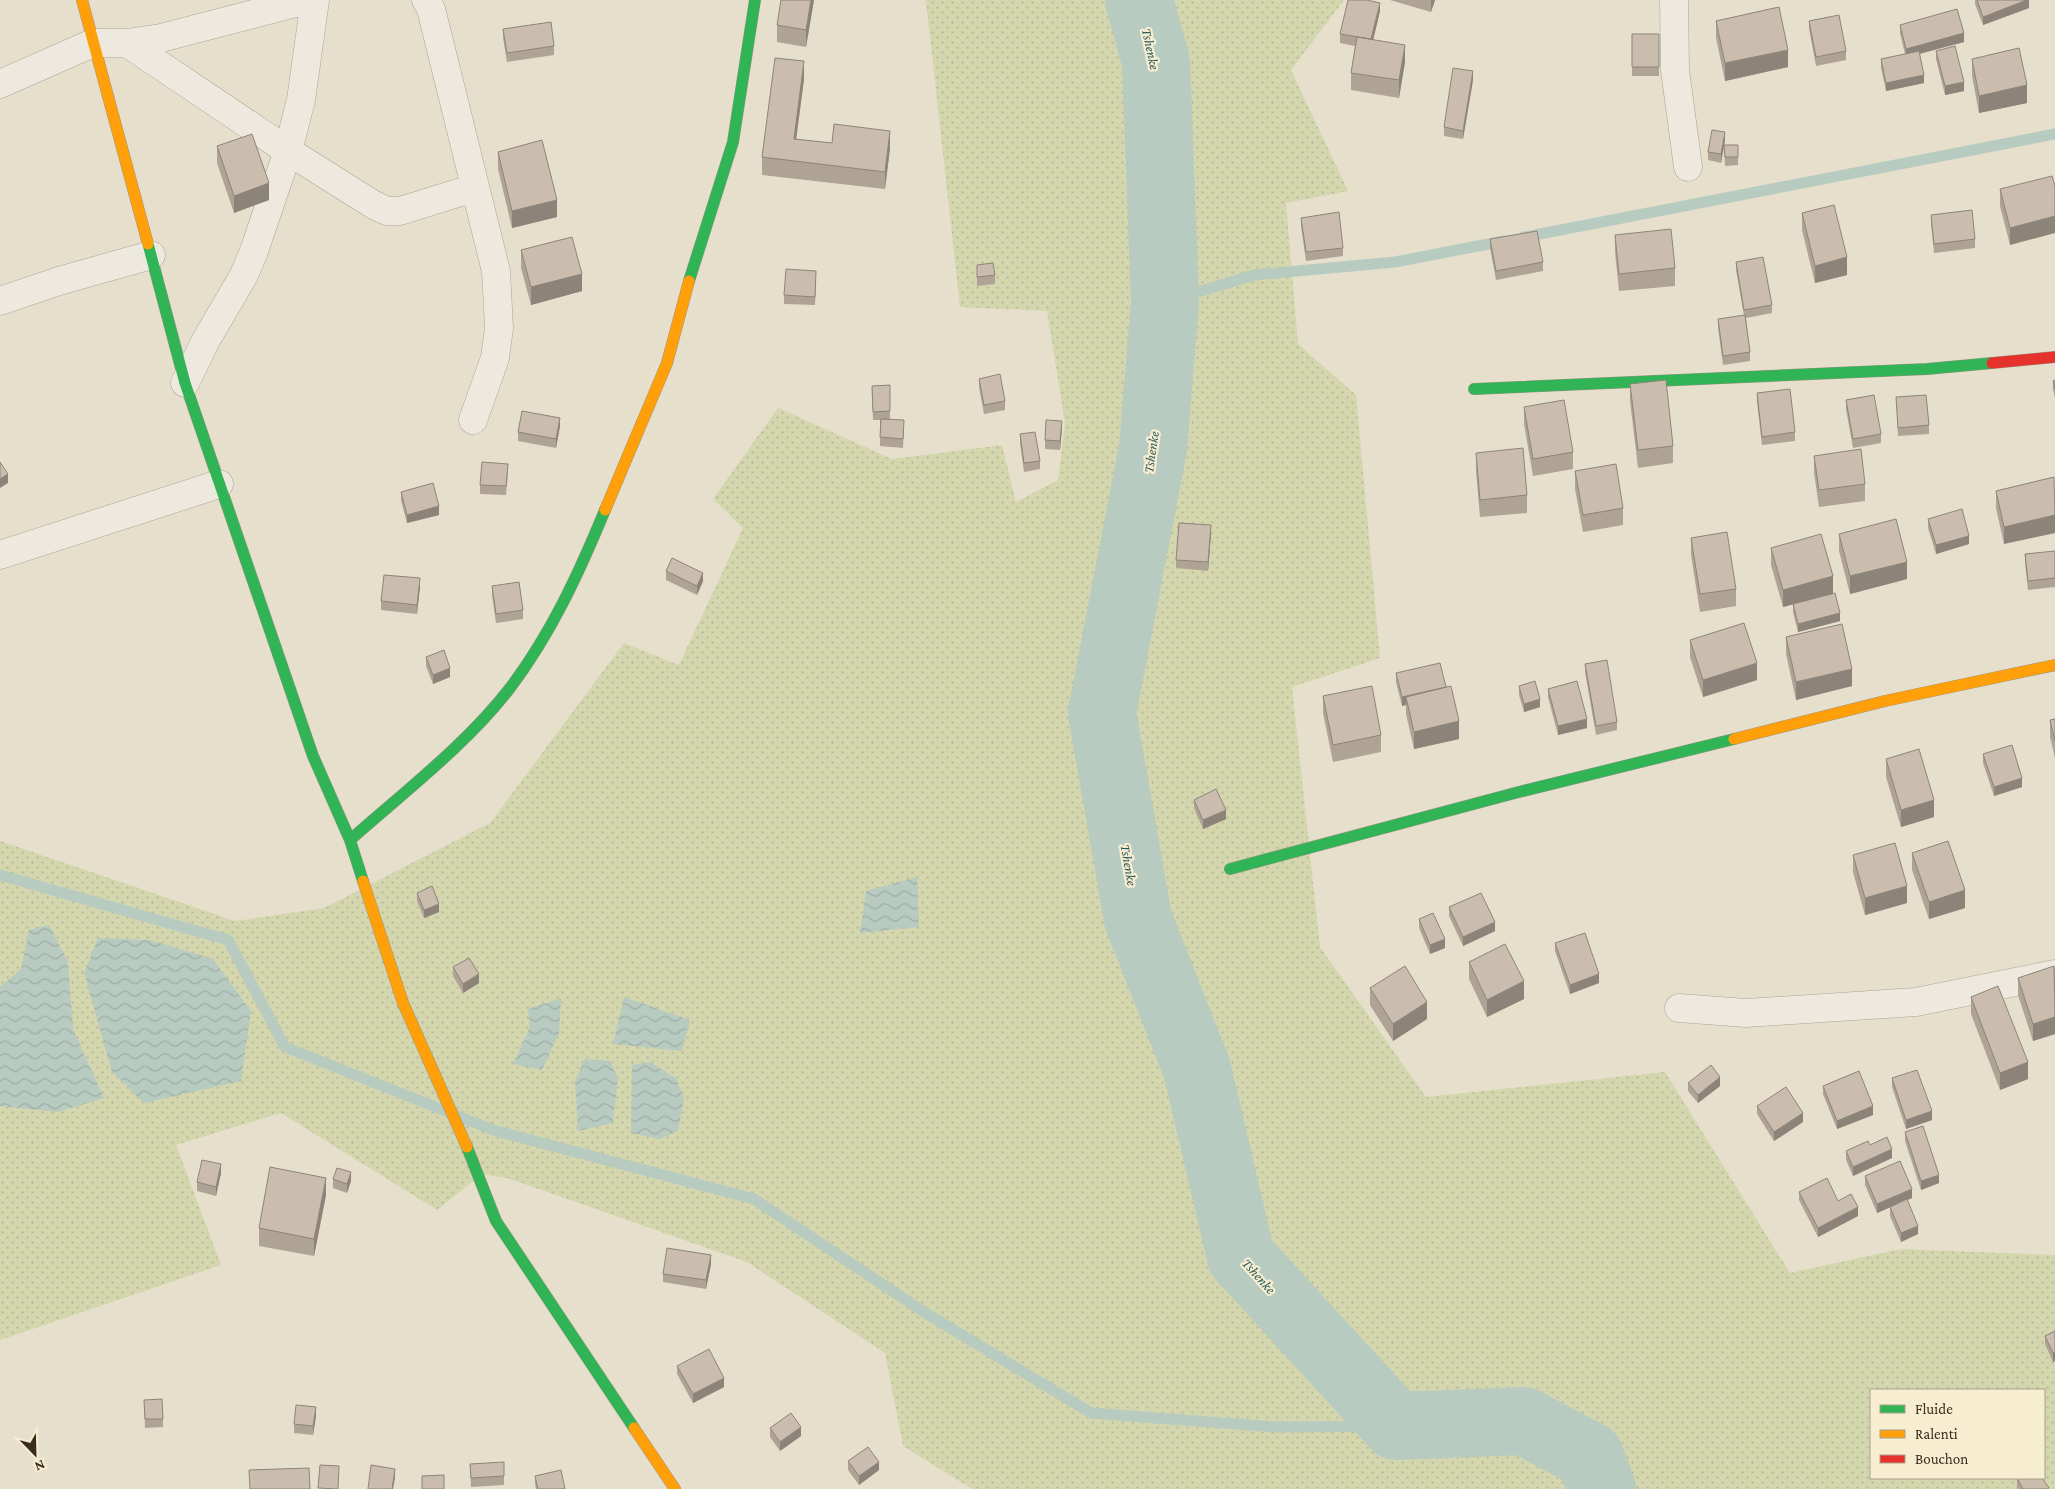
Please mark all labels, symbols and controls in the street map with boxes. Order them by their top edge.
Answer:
water label: Tshenke [1139,27,1163,72]
water label: Tshenke [1140,429,1162,474]
water label: Tshenke [1117,843,1141,888]
water label: Tshenke [1239,1255,1279,1297]
legend [1870,1389,2045,1479]
text: Fluide [1915,1401,1953,1417]
text: Ralenti [1915,1426,1958,1442]
north arrow [10,1429,60,1479]
text: Bouchon [1915,1451,1968,1467]
text: N [32,1457,48,1475]

